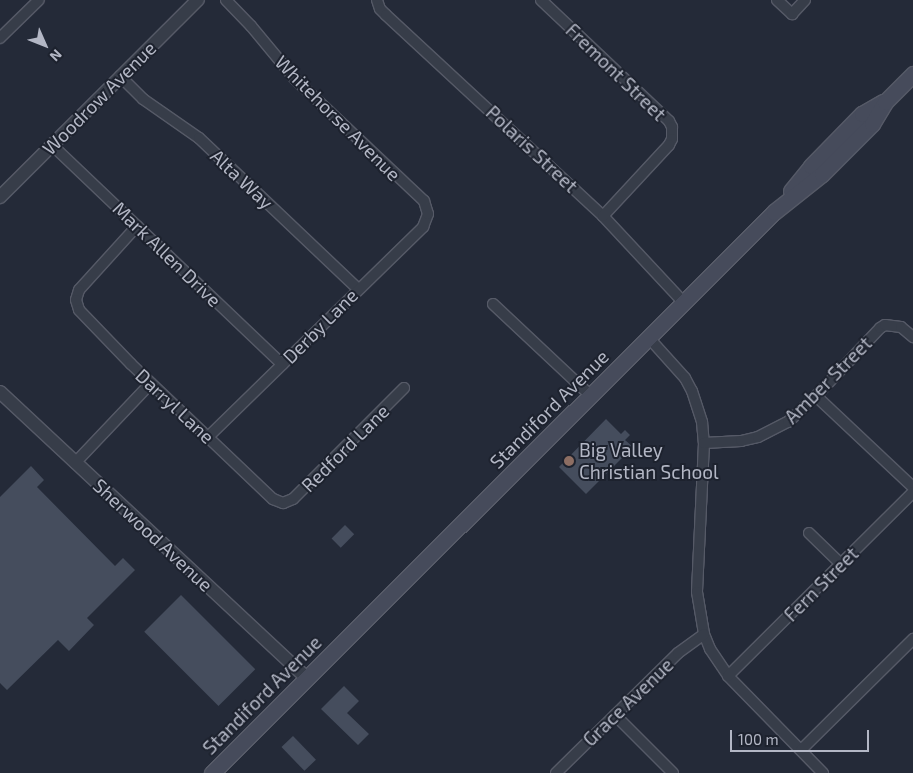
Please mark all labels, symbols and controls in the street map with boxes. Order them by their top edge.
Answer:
street label: Fremont Street [561,19,671,125]
north arrow [20,20,70,70]
street label: Woodrow Avenue [37,36,161,160]
text: N [47,46,66,65]
street label: Whitehorse Avenue [270,50,406,186]
street label: Polaris Street [481,101,583,197]
street label: Alta Way [206,144,278,214]
street label: Mark Allen Drive [108,196,226,312]
street label: Derby Lane [278,284,362,368]
street label: Amber Street [780,332,876,428]
street label: Standiford Avenue [485,345,613,473]
street label: Darryl Lane [131,364,219,448]
street label: Redford Lane [296,399,394,497]
place label: Big Valley Christian School [579,439,719,483]
marker: Big Valley Christian School [563,455,575,467]
street label: Sherwood Avenue [88,474,218,596]
street label: Fern Street [779,542,863,626]
street label: Standiford Avenue [198,631,326,759]
street label: Grace Avenue [578,653,678,751]
scale bar [733,720,872,752]
text: 100 m [738,730,779,748]

